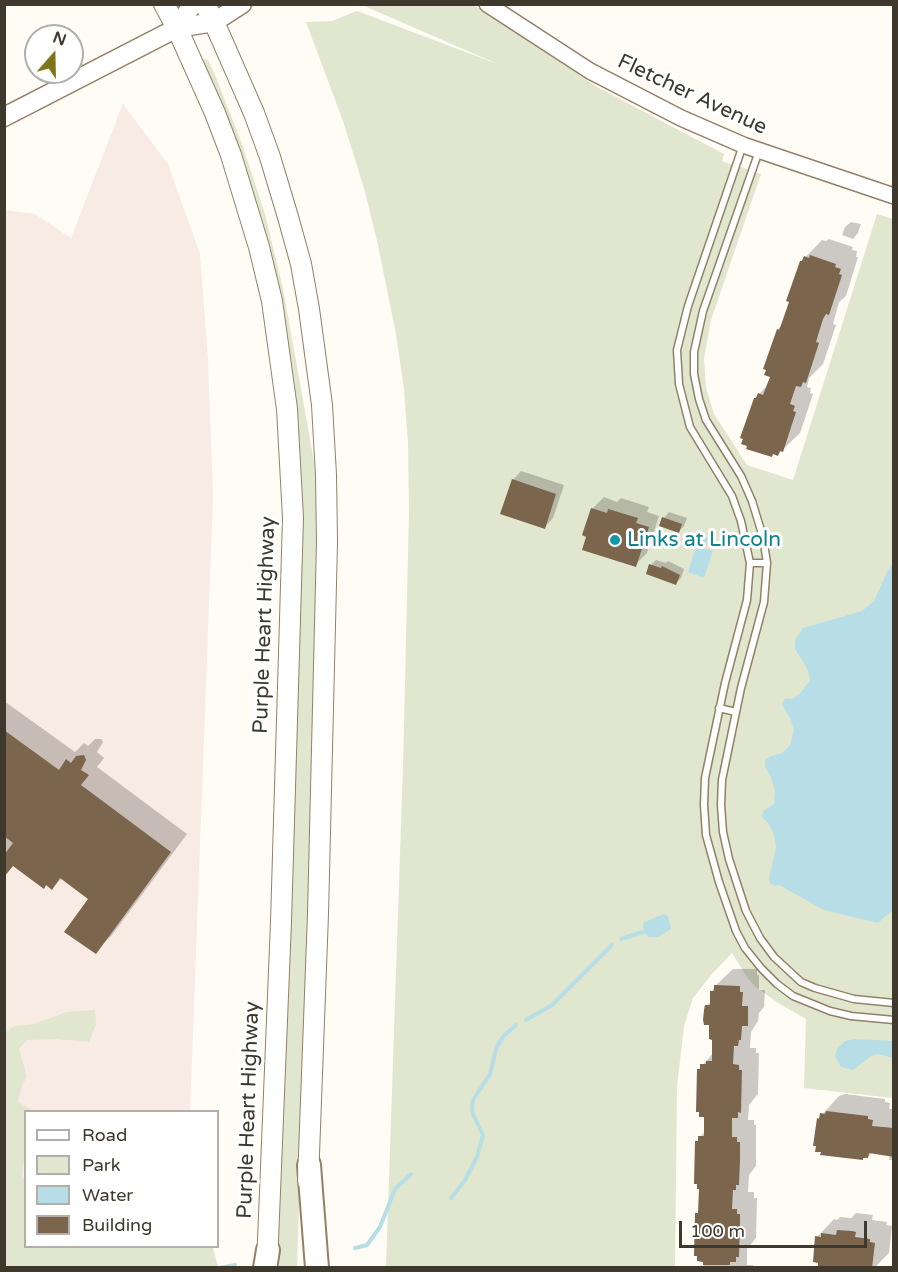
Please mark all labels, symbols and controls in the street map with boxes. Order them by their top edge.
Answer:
north arrow [24,24,84,84]
text: N [50,27,69,51]
street label: Fletcher Avenue [613,49,771,141]
street label: Purple Heart Highway [249,516,281,734]
place label: Links at Lincoln [627,527,781,553]
marker: Links at Lincoln [608,533,622,547]
street label: Purple Heart Highway [233,1001,265,1219]
legend [24,1110,219,1248]
text: Road [82,1124,127,1146]
text: Park [82,1154,120,1176]
text: Water [82,1184,133,1206]
scale bar [682,1209,870,1247]
text: Building [82,1214,152,1236]
text: 100 m [690,1220,745,1242]

